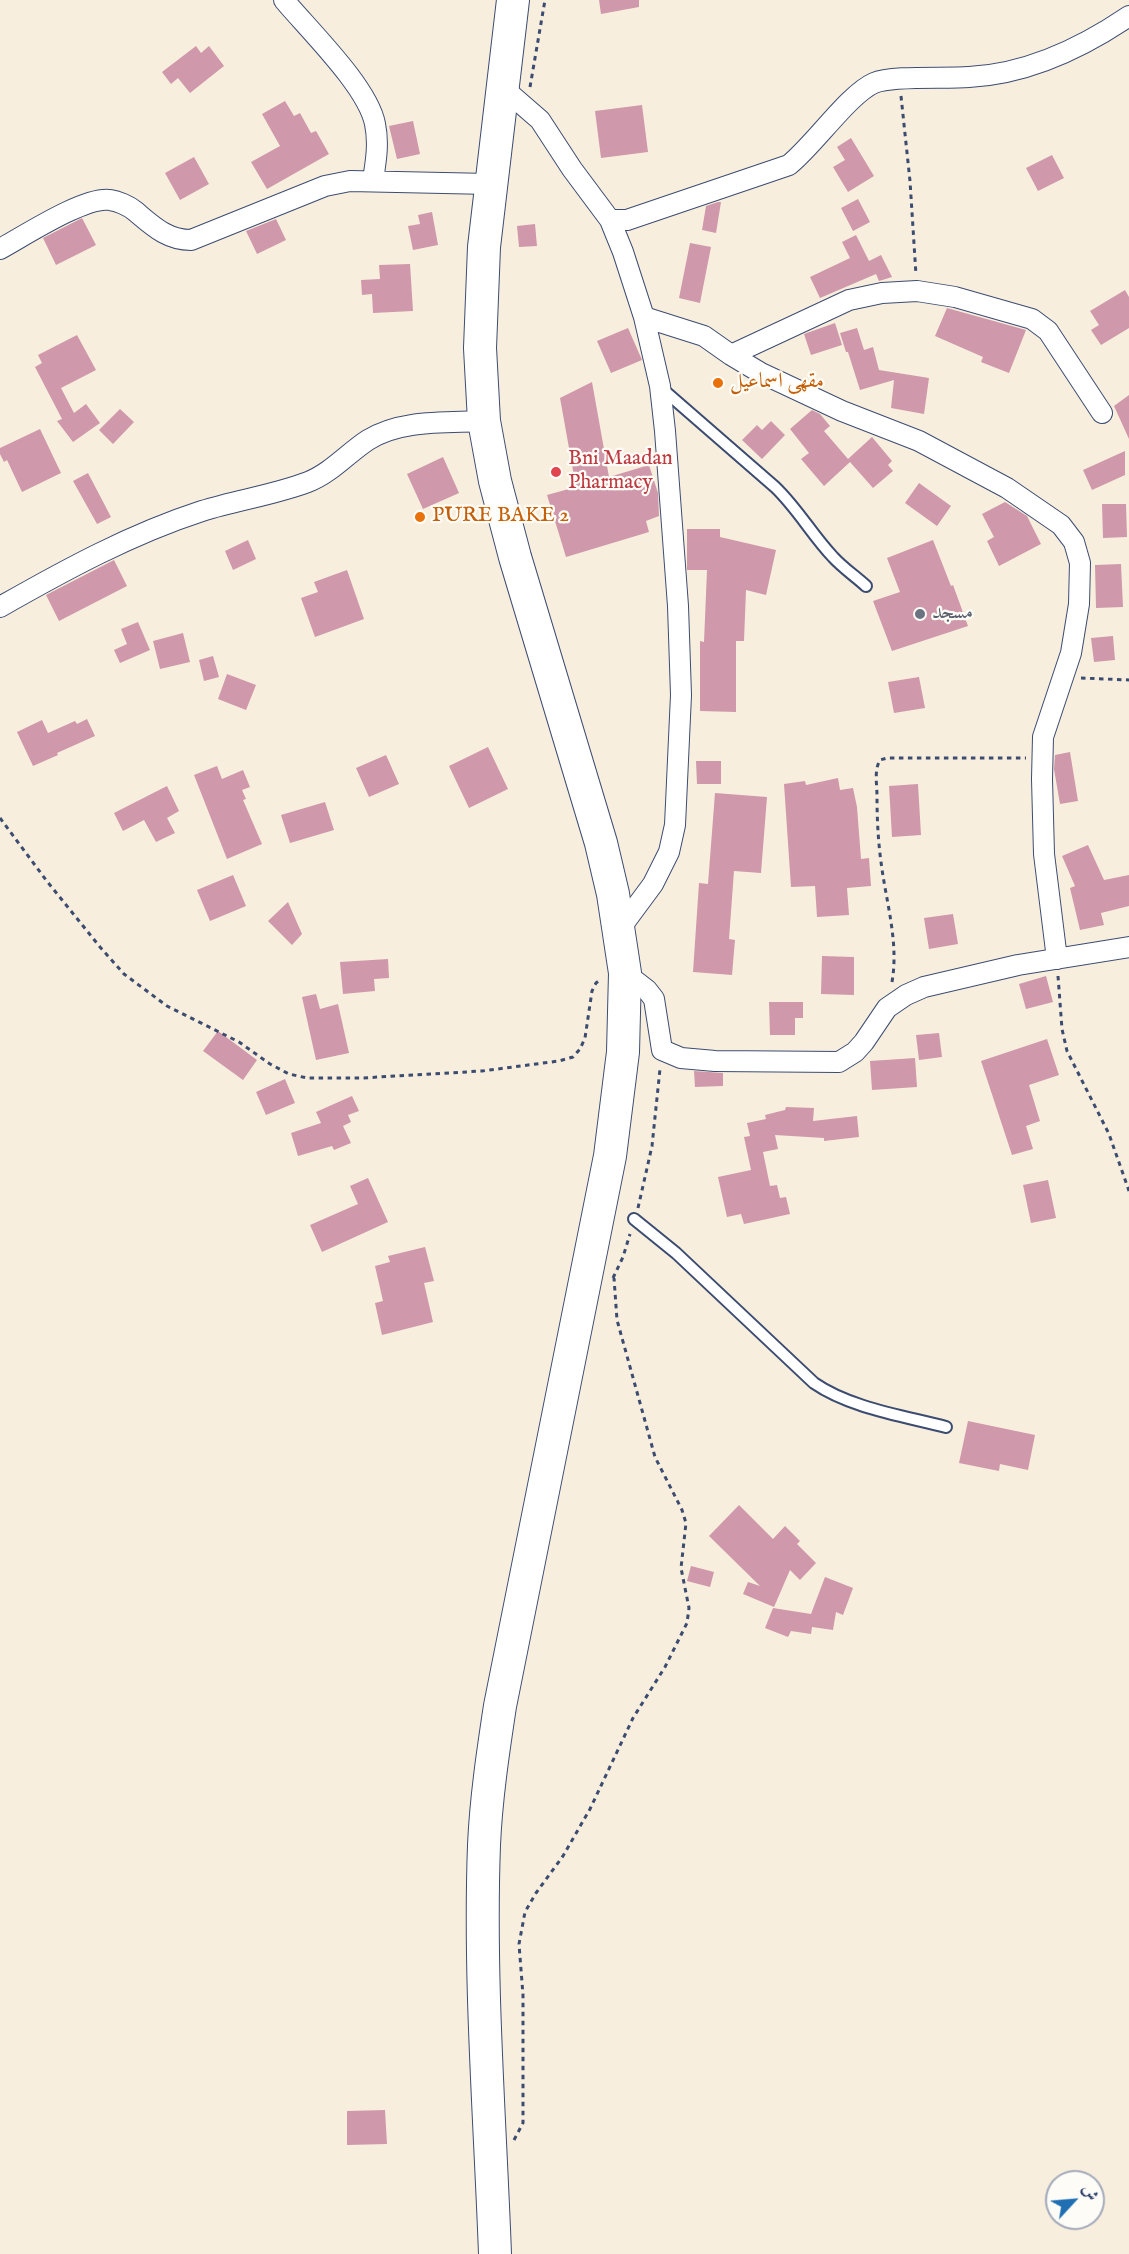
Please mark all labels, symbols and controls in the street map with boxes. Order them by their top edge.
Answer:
place label: مقهى اسماعيل [730,370,824,396]
marker: مقهى اسماعيل [711,376,725,390]
place label: Bni Maadan Pharmacy [568,447,673,497]
marker: Bni Maadan Pharmacy [549,465,563,479]
place label: PURE BAKE 2 [432,504,569,530]
marker: PURE BAKE 2 [413,510,427,524]
place label: مسجد [932,601,973,627]
marker: مسجد [913,607,927,621]
north arrow [1045,2170,1105,2230]
text: ش [1077,2181,1102,2205]

